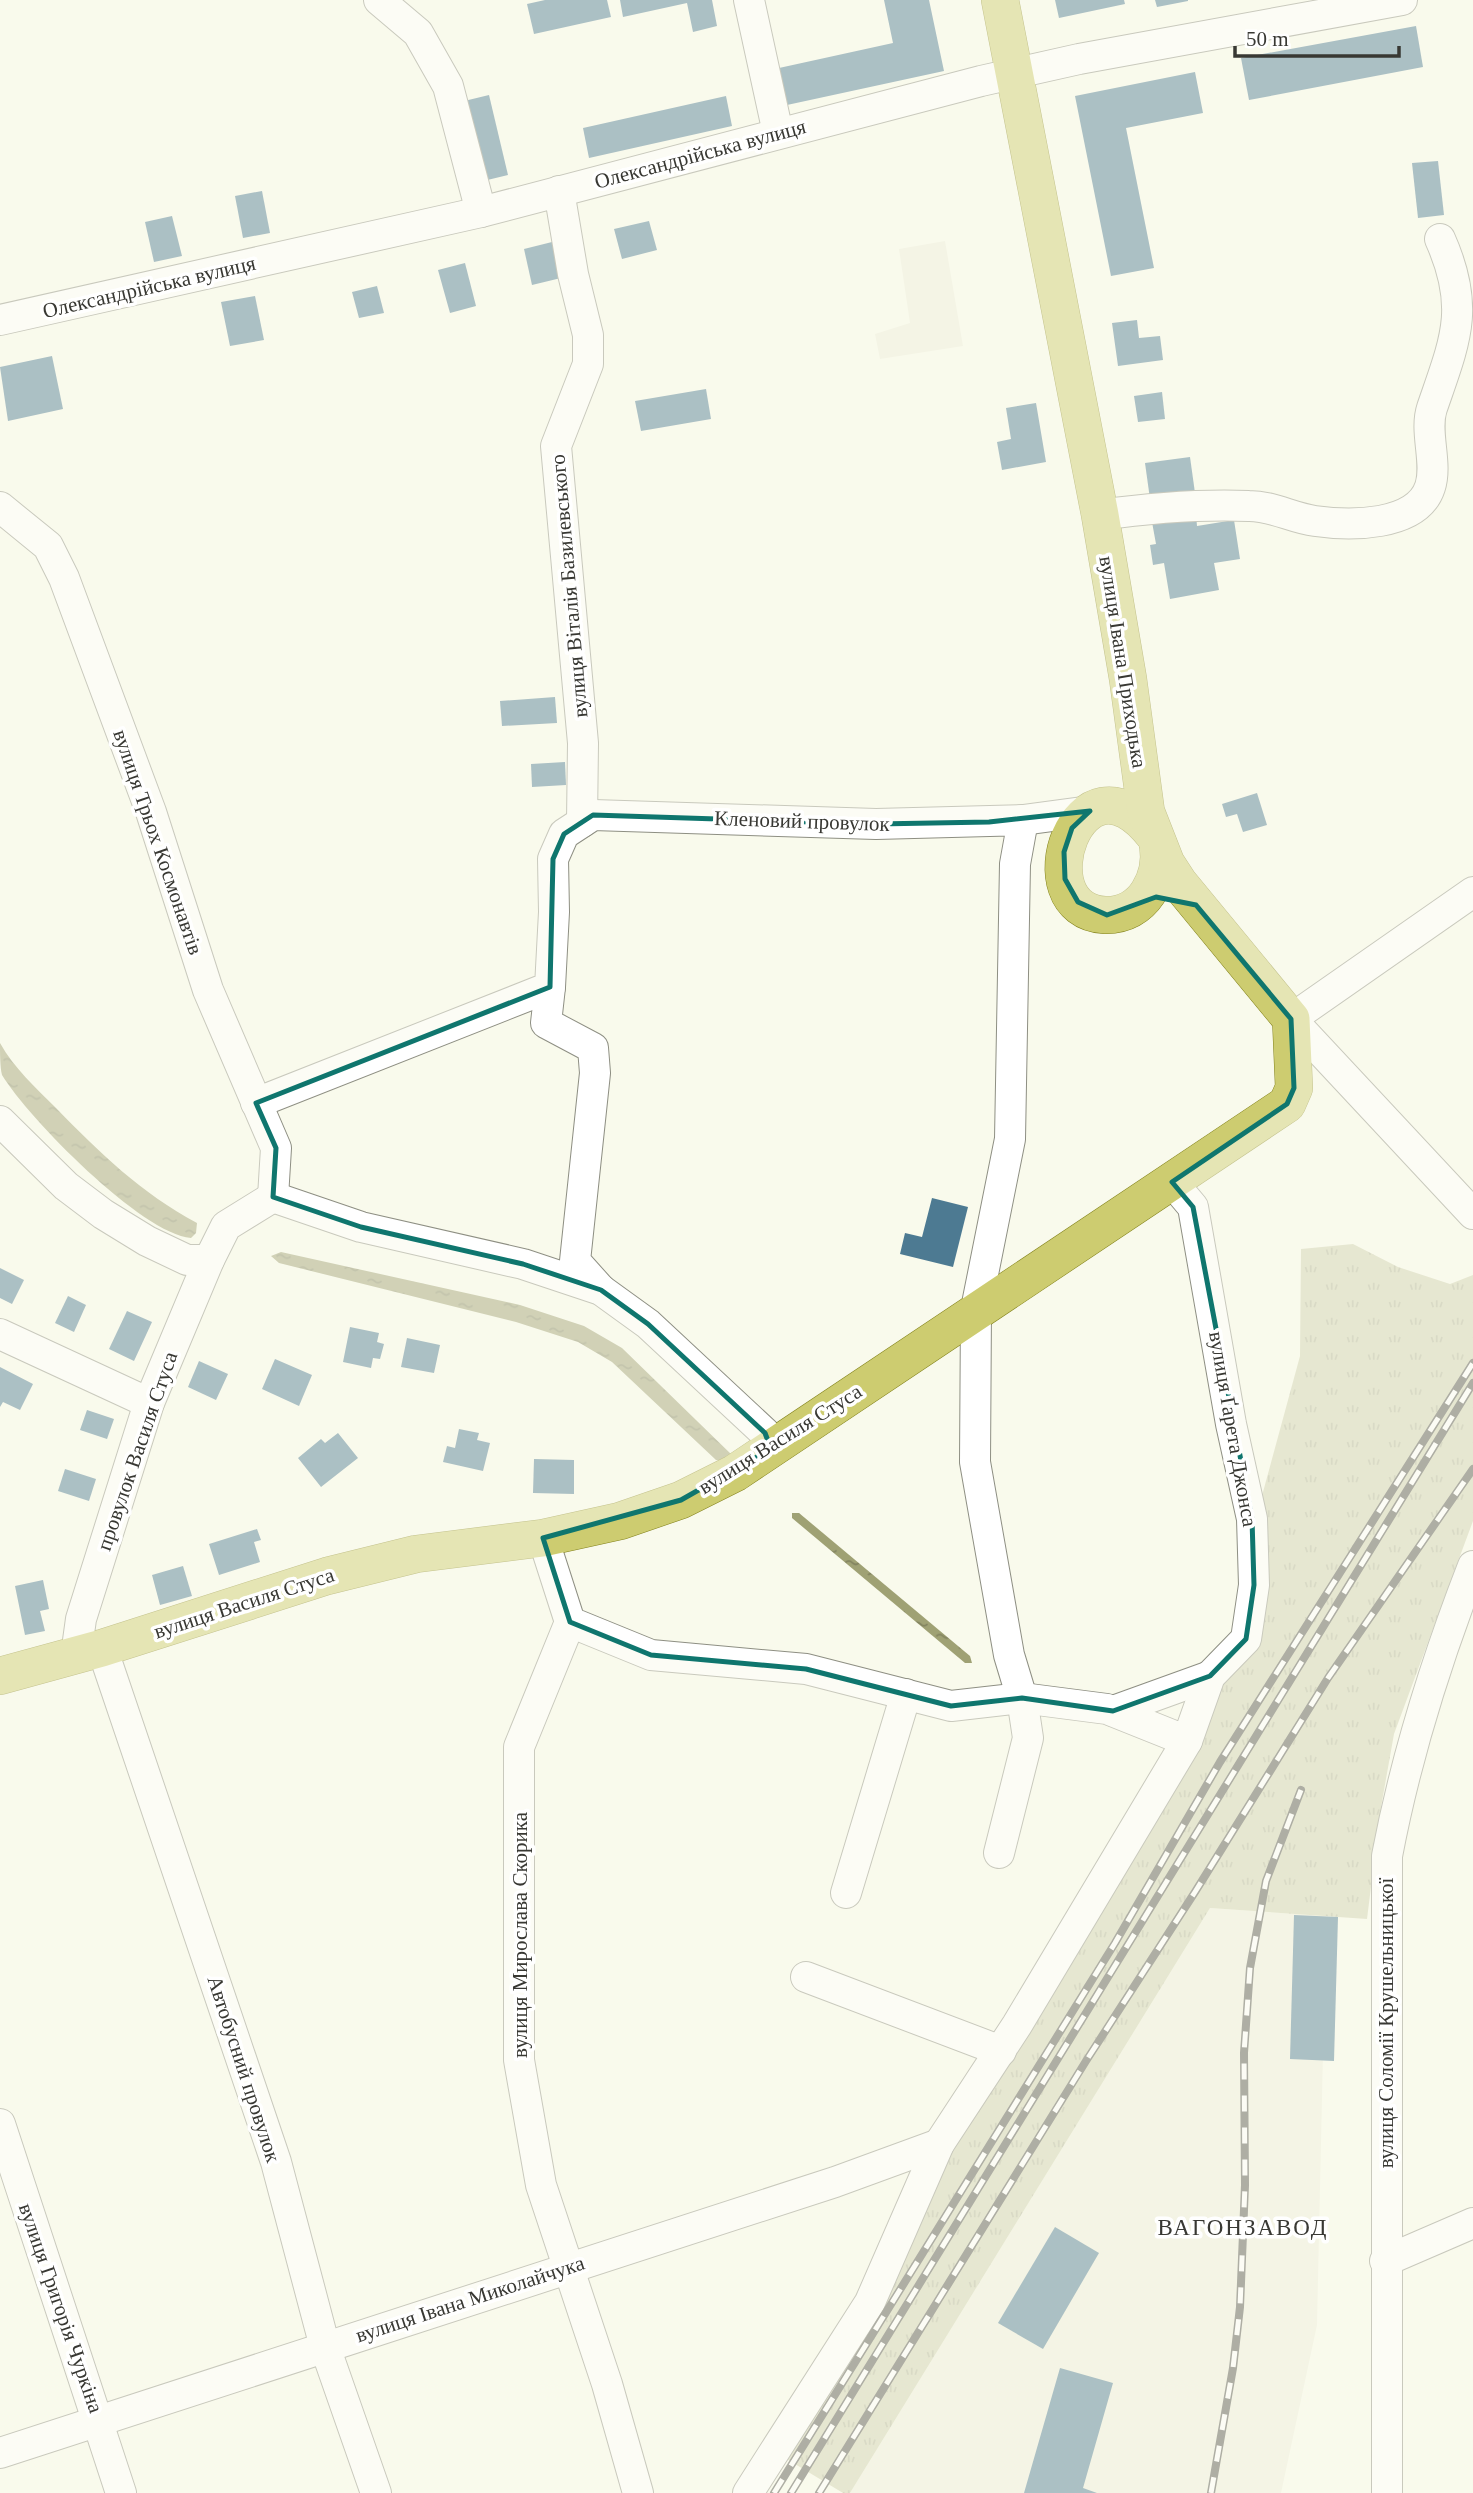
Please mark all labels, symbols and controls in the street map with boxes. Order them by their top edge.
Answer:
scale bar [1235,14,1400,58]
text: 50 m [1246,27,1289,51]
street label: Олександрійська вулиця [592,114,809,194]
street label: Олександрійська вулиця [40,251,258,323]
street label: вулиця Віталія Базилевського [546,453,592,719]
street label: вулиця Івана Приходька [1094,554,1152,770]
street label: вулиця Трьох Космонавтів [108,726,208,958]
street label: Кленовий провулок [714,806,891,836]
street label: вулиця Ґарета Джонса [1204,1329,1262,1529]
street label: провулок Василя Стуса [92,1348,183,1554]
street label: вулиця Василя Стуса [694,1379,867,1499]
street label: вулиця Василя Стуса [151,1562,338,1643]
street label: вулиця Мирослава Скорика [508,1811,532,2058]
street label: вулиця Соломії Крушельницької [1374,1877,1398,2168]
street label: Автобусний провулок [202,1973,286,2166]
street label: вулиця Григорія Чуркіна [14,2200,108,2417]
district label: ВАГОНЗАВОД [1157,2215,1329,2240]
street label: вулиця Івана Миколайчука [353,2250,588,2347]

